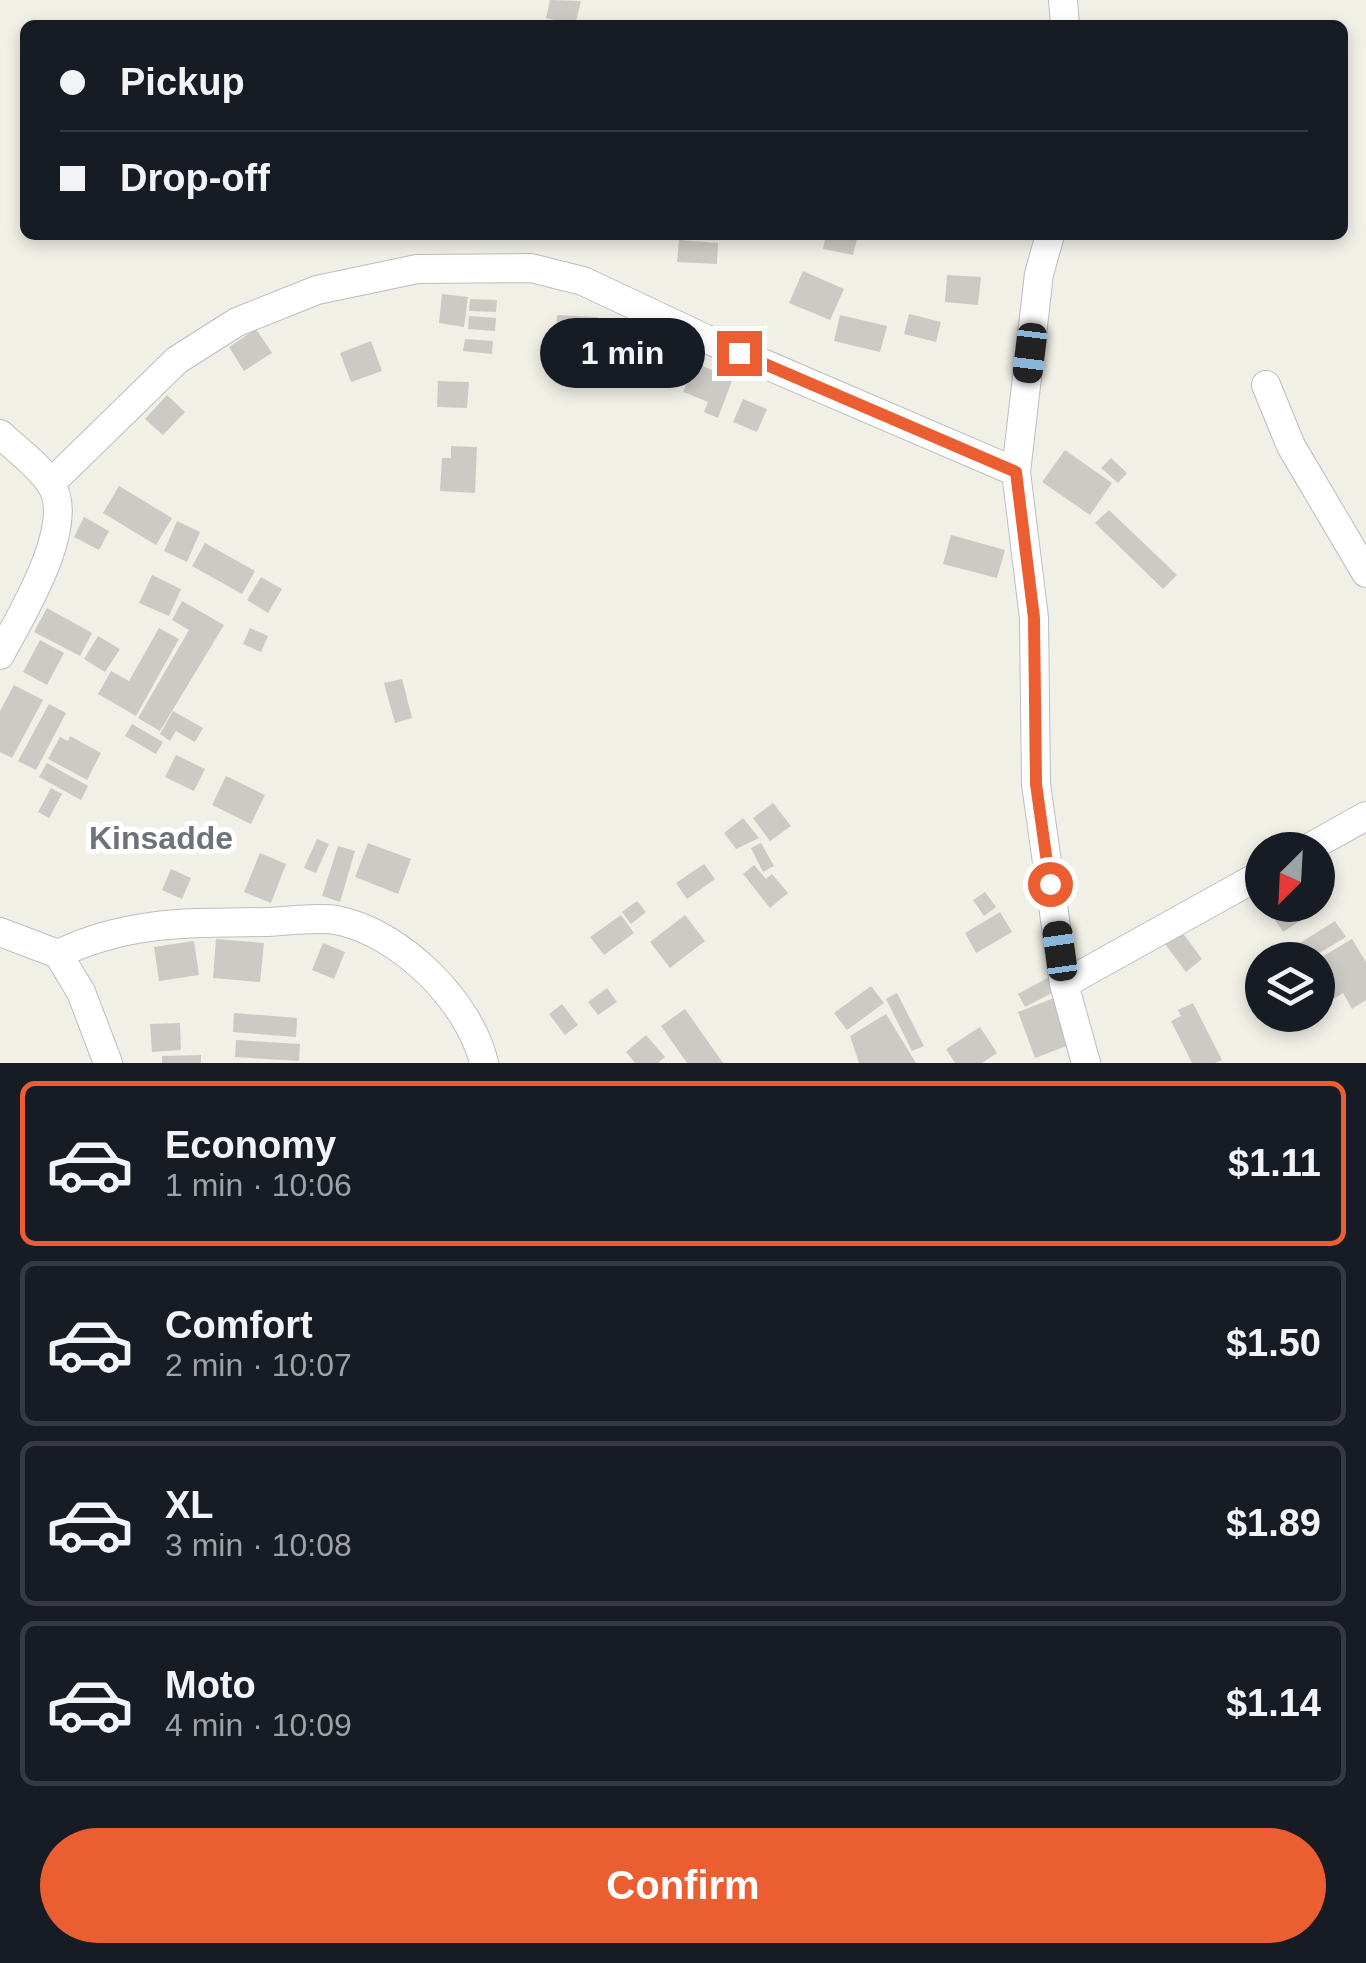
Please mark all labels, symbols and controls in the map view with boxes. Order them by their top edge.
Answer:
text: Pickup [120,61,245,103]
text: Drop-off [120,157,270,199]
callout: 1 min [539,318,704,388]
car [1011,321,1049,385]
route end [717,331,762,376]
text: 1 min [581,335,664,371]
district label: Kinsadde [89,820,233,856]
north arrow [1245,832,1335,922]
map controls [1245,832,1335,1032]
route start [1028,862,1073,907]
car [1041,919,1079,983]
button: layers [1245,942,1335,1032]
icon: car [45,1119,135,1209]
text: Economy [165,1124,336,1166]
text: $1.11 [1228,1142,1321,1184]
text: 1 min · 10:06 [165,1167,352,1203]
icon: car [45,1299,135,1389]
text: Comfort [165,1304,313,1346]
text: $1.50 [1226,1322,1321,1364]
text: 2 min · 10:07 [165,1347,352,1383]
icon: car [45,1479,135,1569]
text: XL [165,1484,214,1526]
text: $1.89 [1226,1502,1321,1544]
text: 3 min · 10:08 [165,1527,352,1563]
icon: car [45,1659,135,1749]
text: Moto [165,1664,256,1706]
text: $1.14 [1226,1682,1321,1724]
text: 4 min · 10:09 [165,1707,352,1743]
button: Confirm [40,1828,1326,1943]

